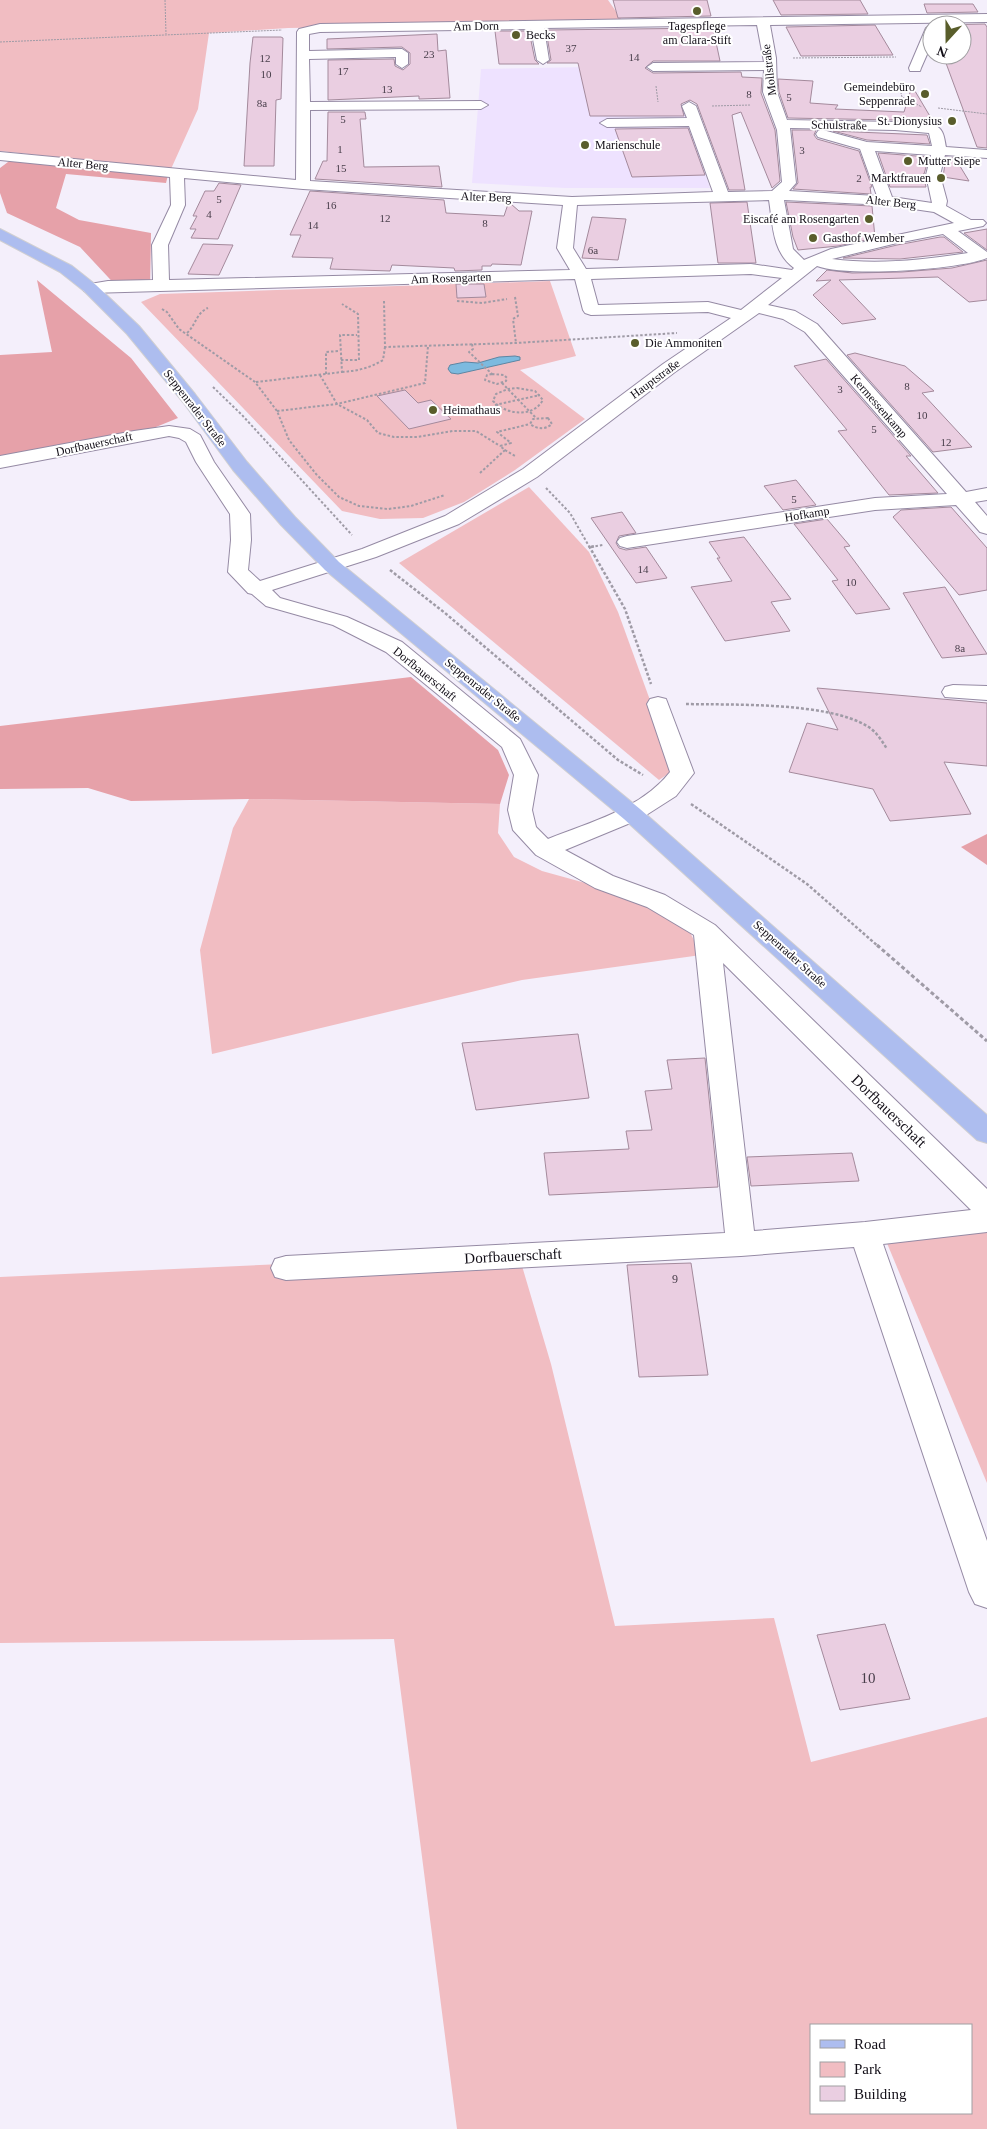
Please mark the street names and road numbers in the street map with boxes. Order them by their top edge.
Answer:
street label: Am Dorn [453,19,499,33]
street label: Mollstraße [759,43,779,97]
street label: Schulstraße [811,118,867,132]
street label: Alter Berg [57,155,109,173]
street label: Alter Berg [460,189,512,205]
street label: Alter Berg [865,192,917,212]
street label: Am Rosengarten [410,270,492,286]
street label: Hauptstraße [627,356,683,402]
street label: Seppenrader Straße [161,367,229,449]
street label: Kermessenkamp [847,371,911,441]
street label: Dorfbauerschaft [54,429,134,459]
street label: Hofkamp [784,504,830,524]
street label: Dorfbauerschaft [390,644,460,704]
street label: Seppenrader Straße [442,655,524,725]
street label: Seppenrader Straße [751,917,829,991]
street label: Dorfbauerschaft [848,1071,930,1151]
street label: Dorfbauerschaft [464,1245,563,1267]

